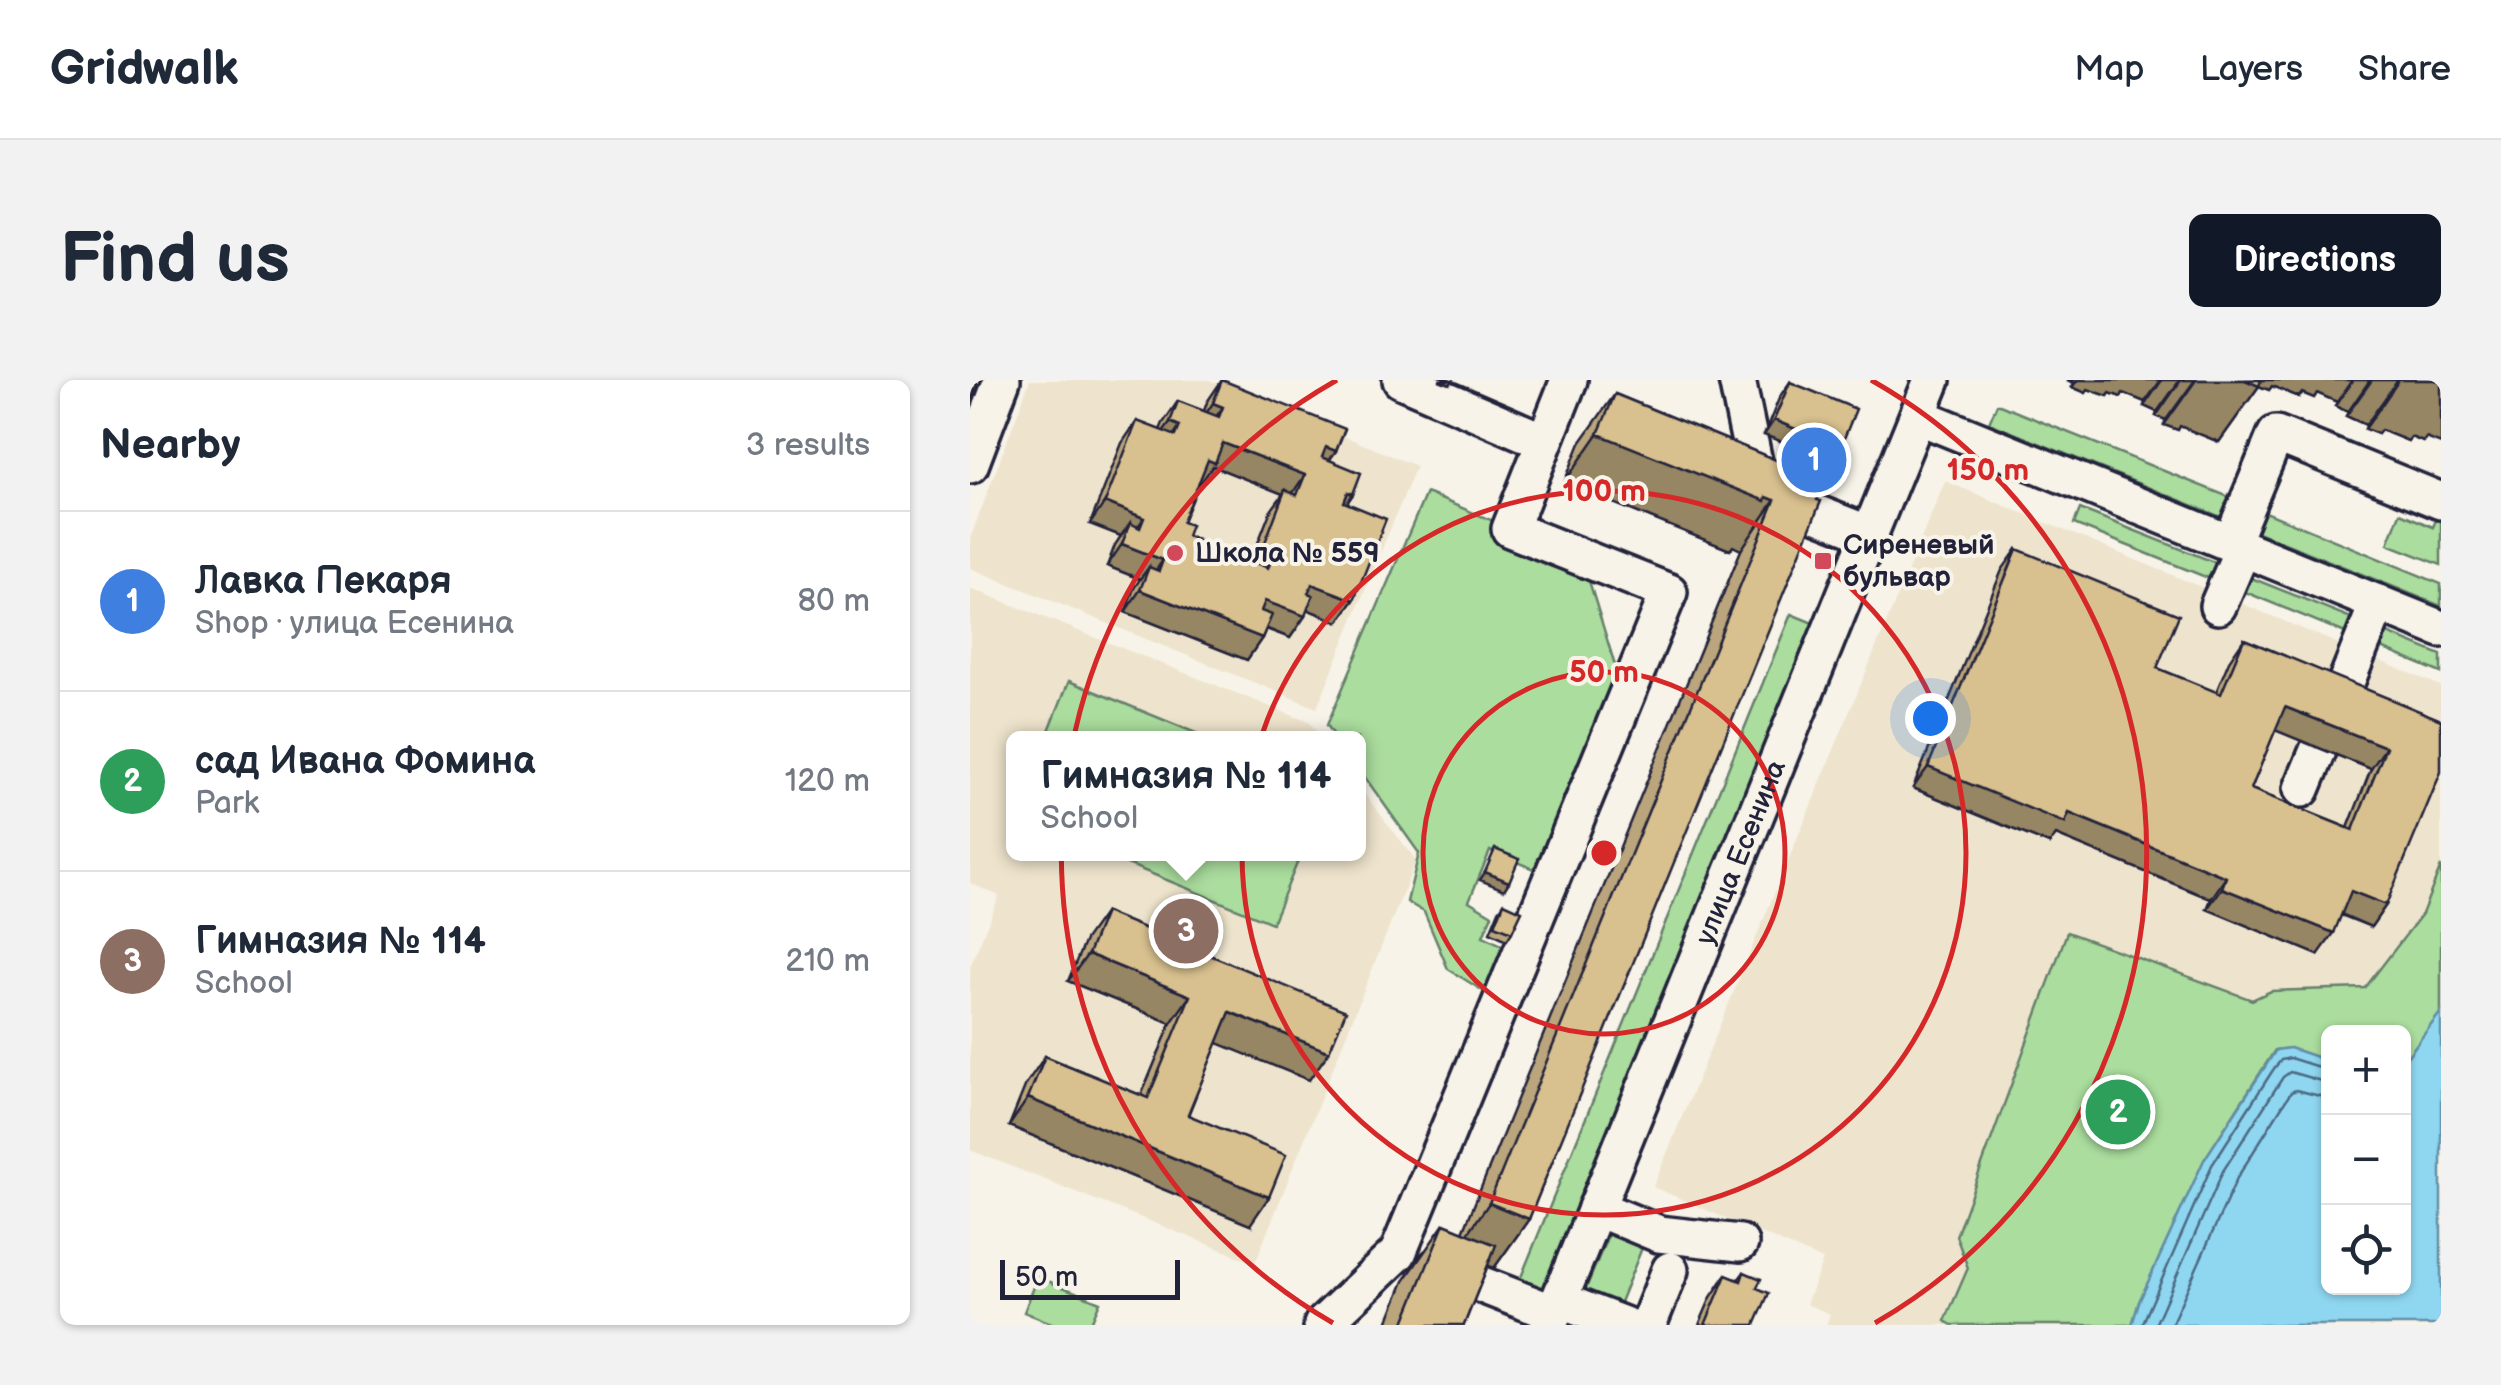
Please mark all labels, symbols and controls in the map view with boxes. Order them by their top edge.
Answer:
text: Gridwalk [50,41,238,98]
text: Map [2074,48,2145,91]
text: Layers [2200,48,2303,91]
text: Share [2358,48,2451,91]
button: Directions [2189,214,2441,307]
text: Find us [60,218,290,302]
text: Nearby [100,420,240,471]
pin: 1 [1782,422,1846,498]
text: 3 results [746,426,870,465]
text: 150 m [1947,453,2029,489]
text: 100 m [1562,474,1646,510]
place label: Сиреневый бульвар [1843,529,1994,594]
place label: Школа № 559 [1195,537,1380,570]
marker: Школа № 559 [1164,542,1186,564]
marker: Сиреневый бульвар [1812,550,1834,572]
text: Лавка Пекаря [195,559,452,604]
text: 1 [126,582,139,621]
text: 80 m [797,582,870,621]
text: Shop · улица Есенина [195,604,514,643]
text: 50 m [1569,655,1639,691]
your location [1905,693,1956,744]
popup [1006,731,1366,861]
text: сад Ивана Фомина [195,739,535,784]
text: Гимназия № 114 [1041,754,1331,799]
street label: улица Есенина [1688,755,1793,950]
text: 2 [123,762,142,801]
text: 120 m [785,762,870,801]
text: Park [195,784,259,823]
text: School [1041,799,1138,838]
centre of rings [1586,835,1622,871]
pin: 3 [1154,894,1218,968]
text: Гимназия № 114 [195,919,486,964]
text: 3 [123,942,142,981]
text: 210 m [785,942,870,981]
text: School [195,964,293,1003]
map controls [2321,1025,2411,1295]
button: + [2321,1025,2411,1115]
pin: 2 [2086,1074,2150,1150]
button: − [2321,1115,2411,1205]
button: locate [2321,1205,2411,1295]
scale bar [1000,1255,1180,1300]
text: 50 m [1015,1261,1078,1294]

